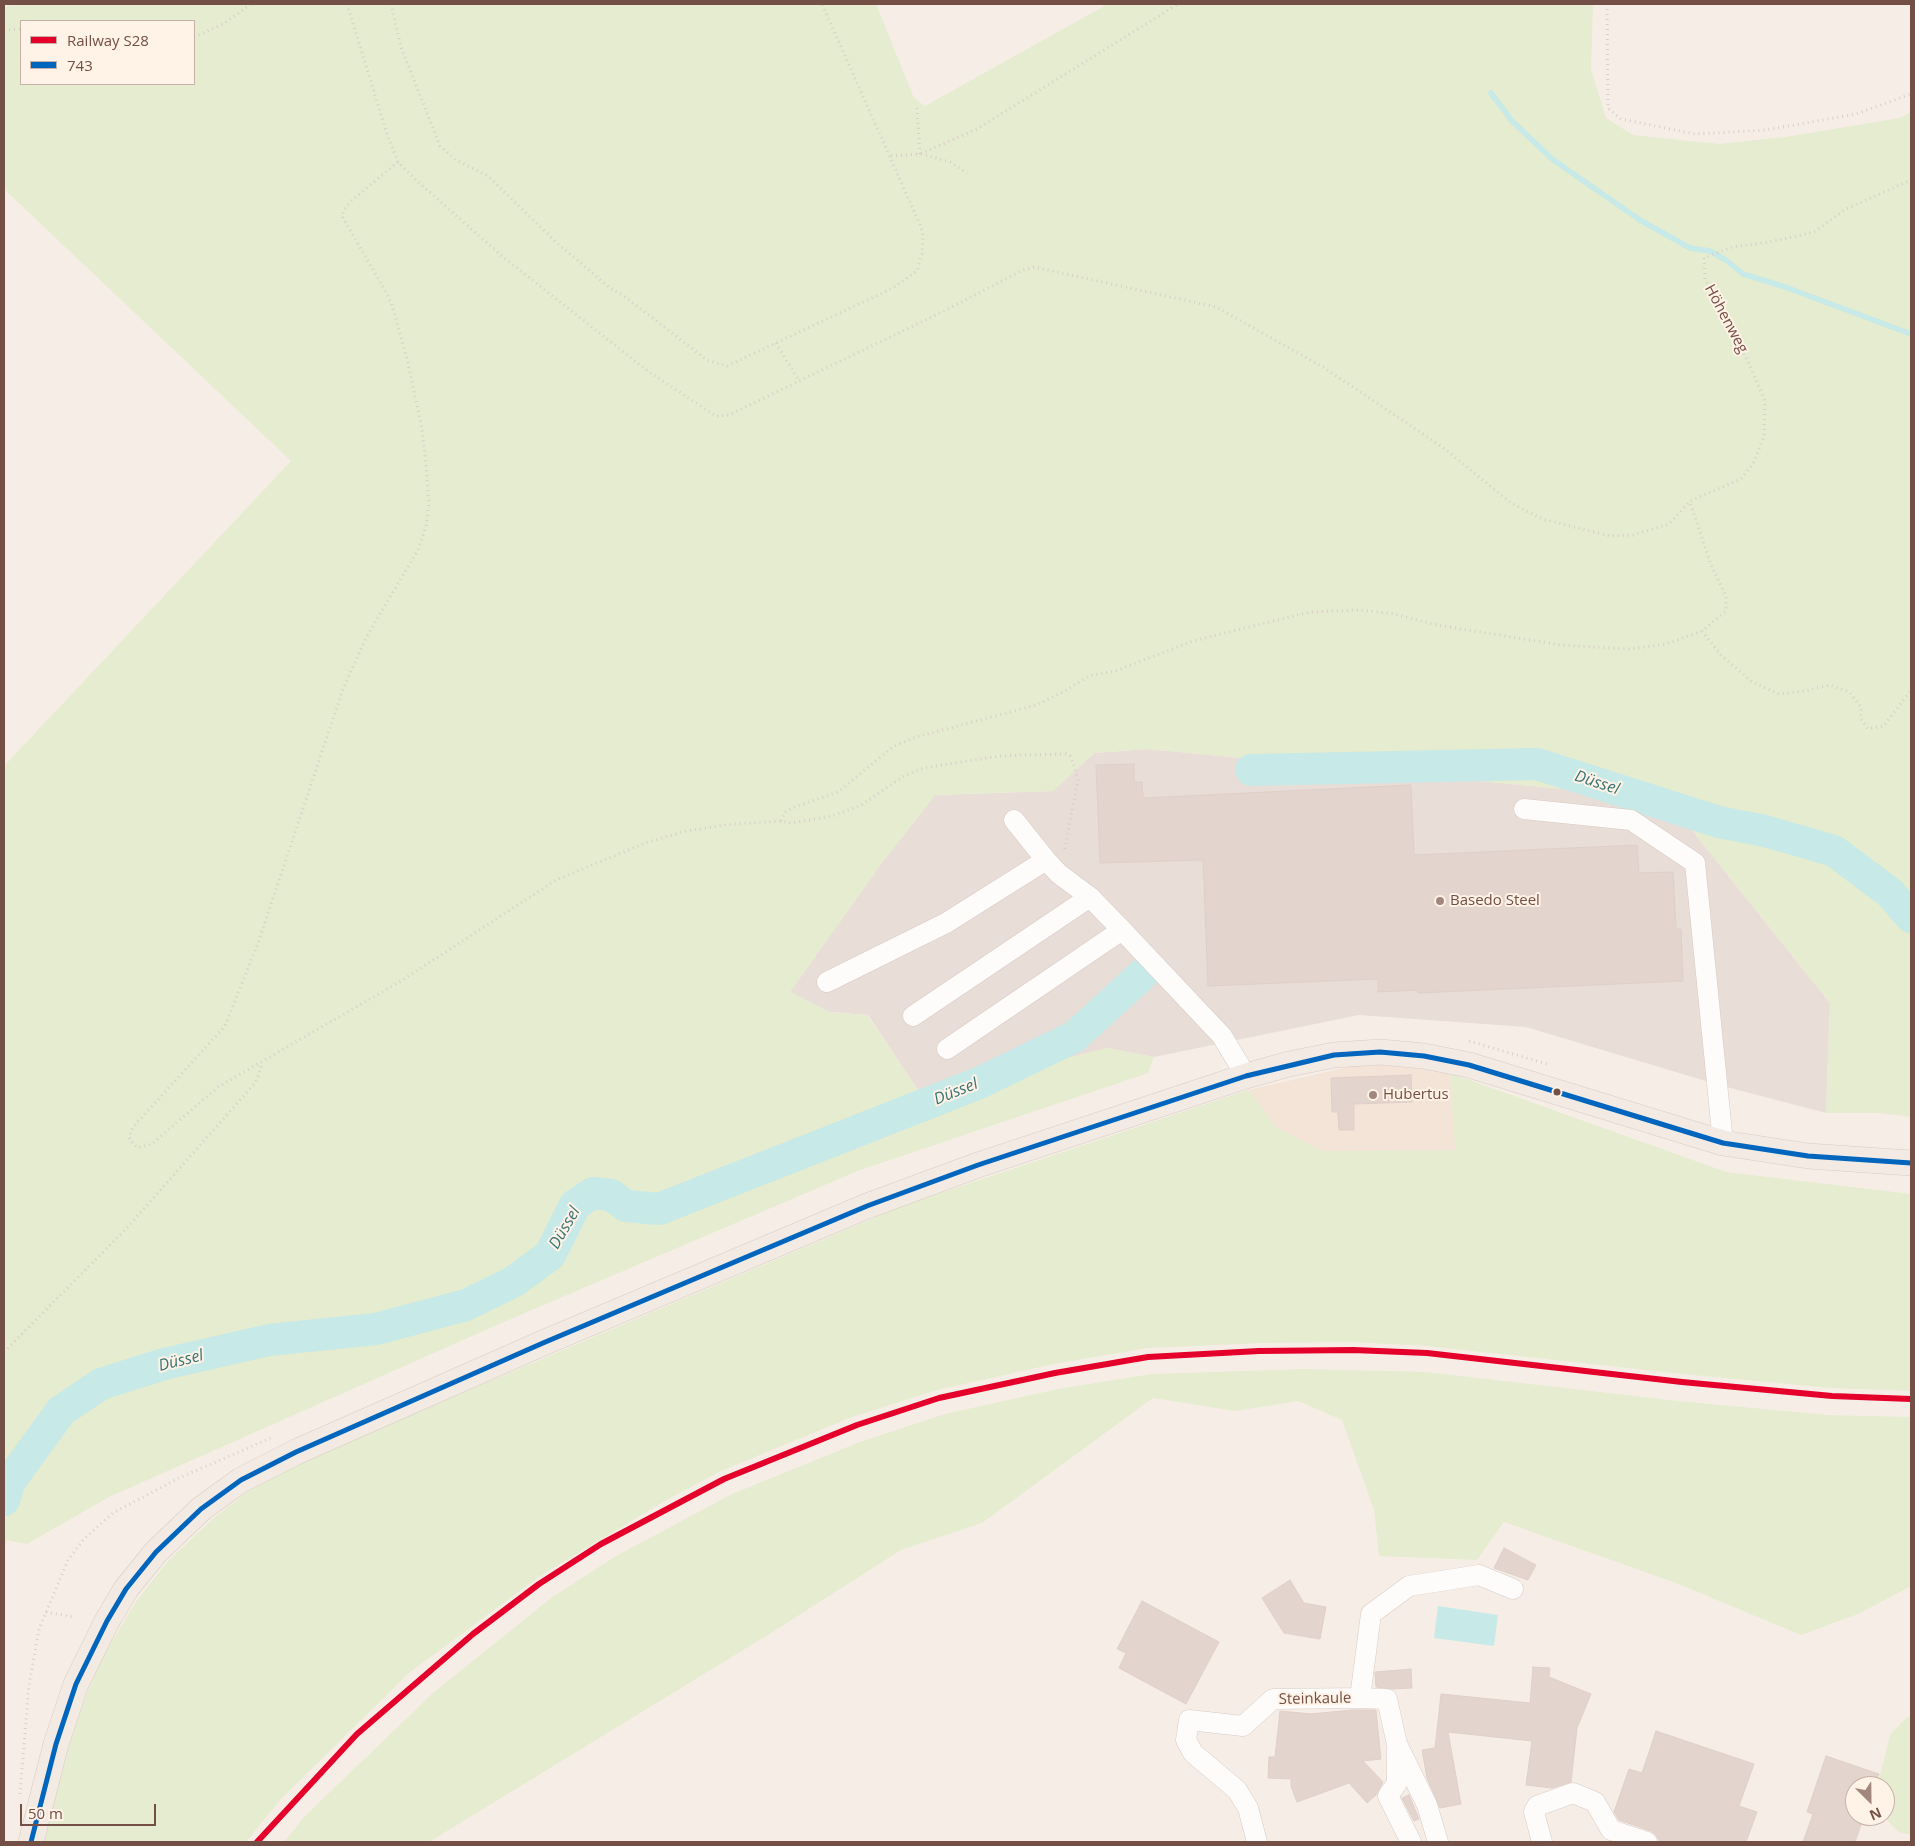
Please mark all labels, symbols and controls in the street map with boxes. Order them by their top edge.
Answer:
legend [20,20,195,85]
text: Railway S28 [67,30,149,50]
text: 743 [67,55,93,75]
street label: Höhenweg [1700,282,1752,356]
water label: Düssel [1572,767,1622,799]
place label: Basedo Steel [1450,892,1540,910]
marker: Basedo Steel [1434,895,1446,907]
water label: Düssel [931,1075,981,1109]
place label: Hubertus [1383,1086,1449,1104]
unlabelled marker [1552,1087,1562,1097]
marker: Hubertus [1367,1089,1379,1101]
water label: Düssel [545,1203,585,1253]
water label: Düssel [157,1346,205,1376]
street label: Steinkaule [1279,1689,1351,1709]
north arrow [1845,1776,1895,1826]
scale bar [22,1794,159,1826]
text: 50 m [28,1803,63,1823]
text: N [1867,1803,1885,1825]

